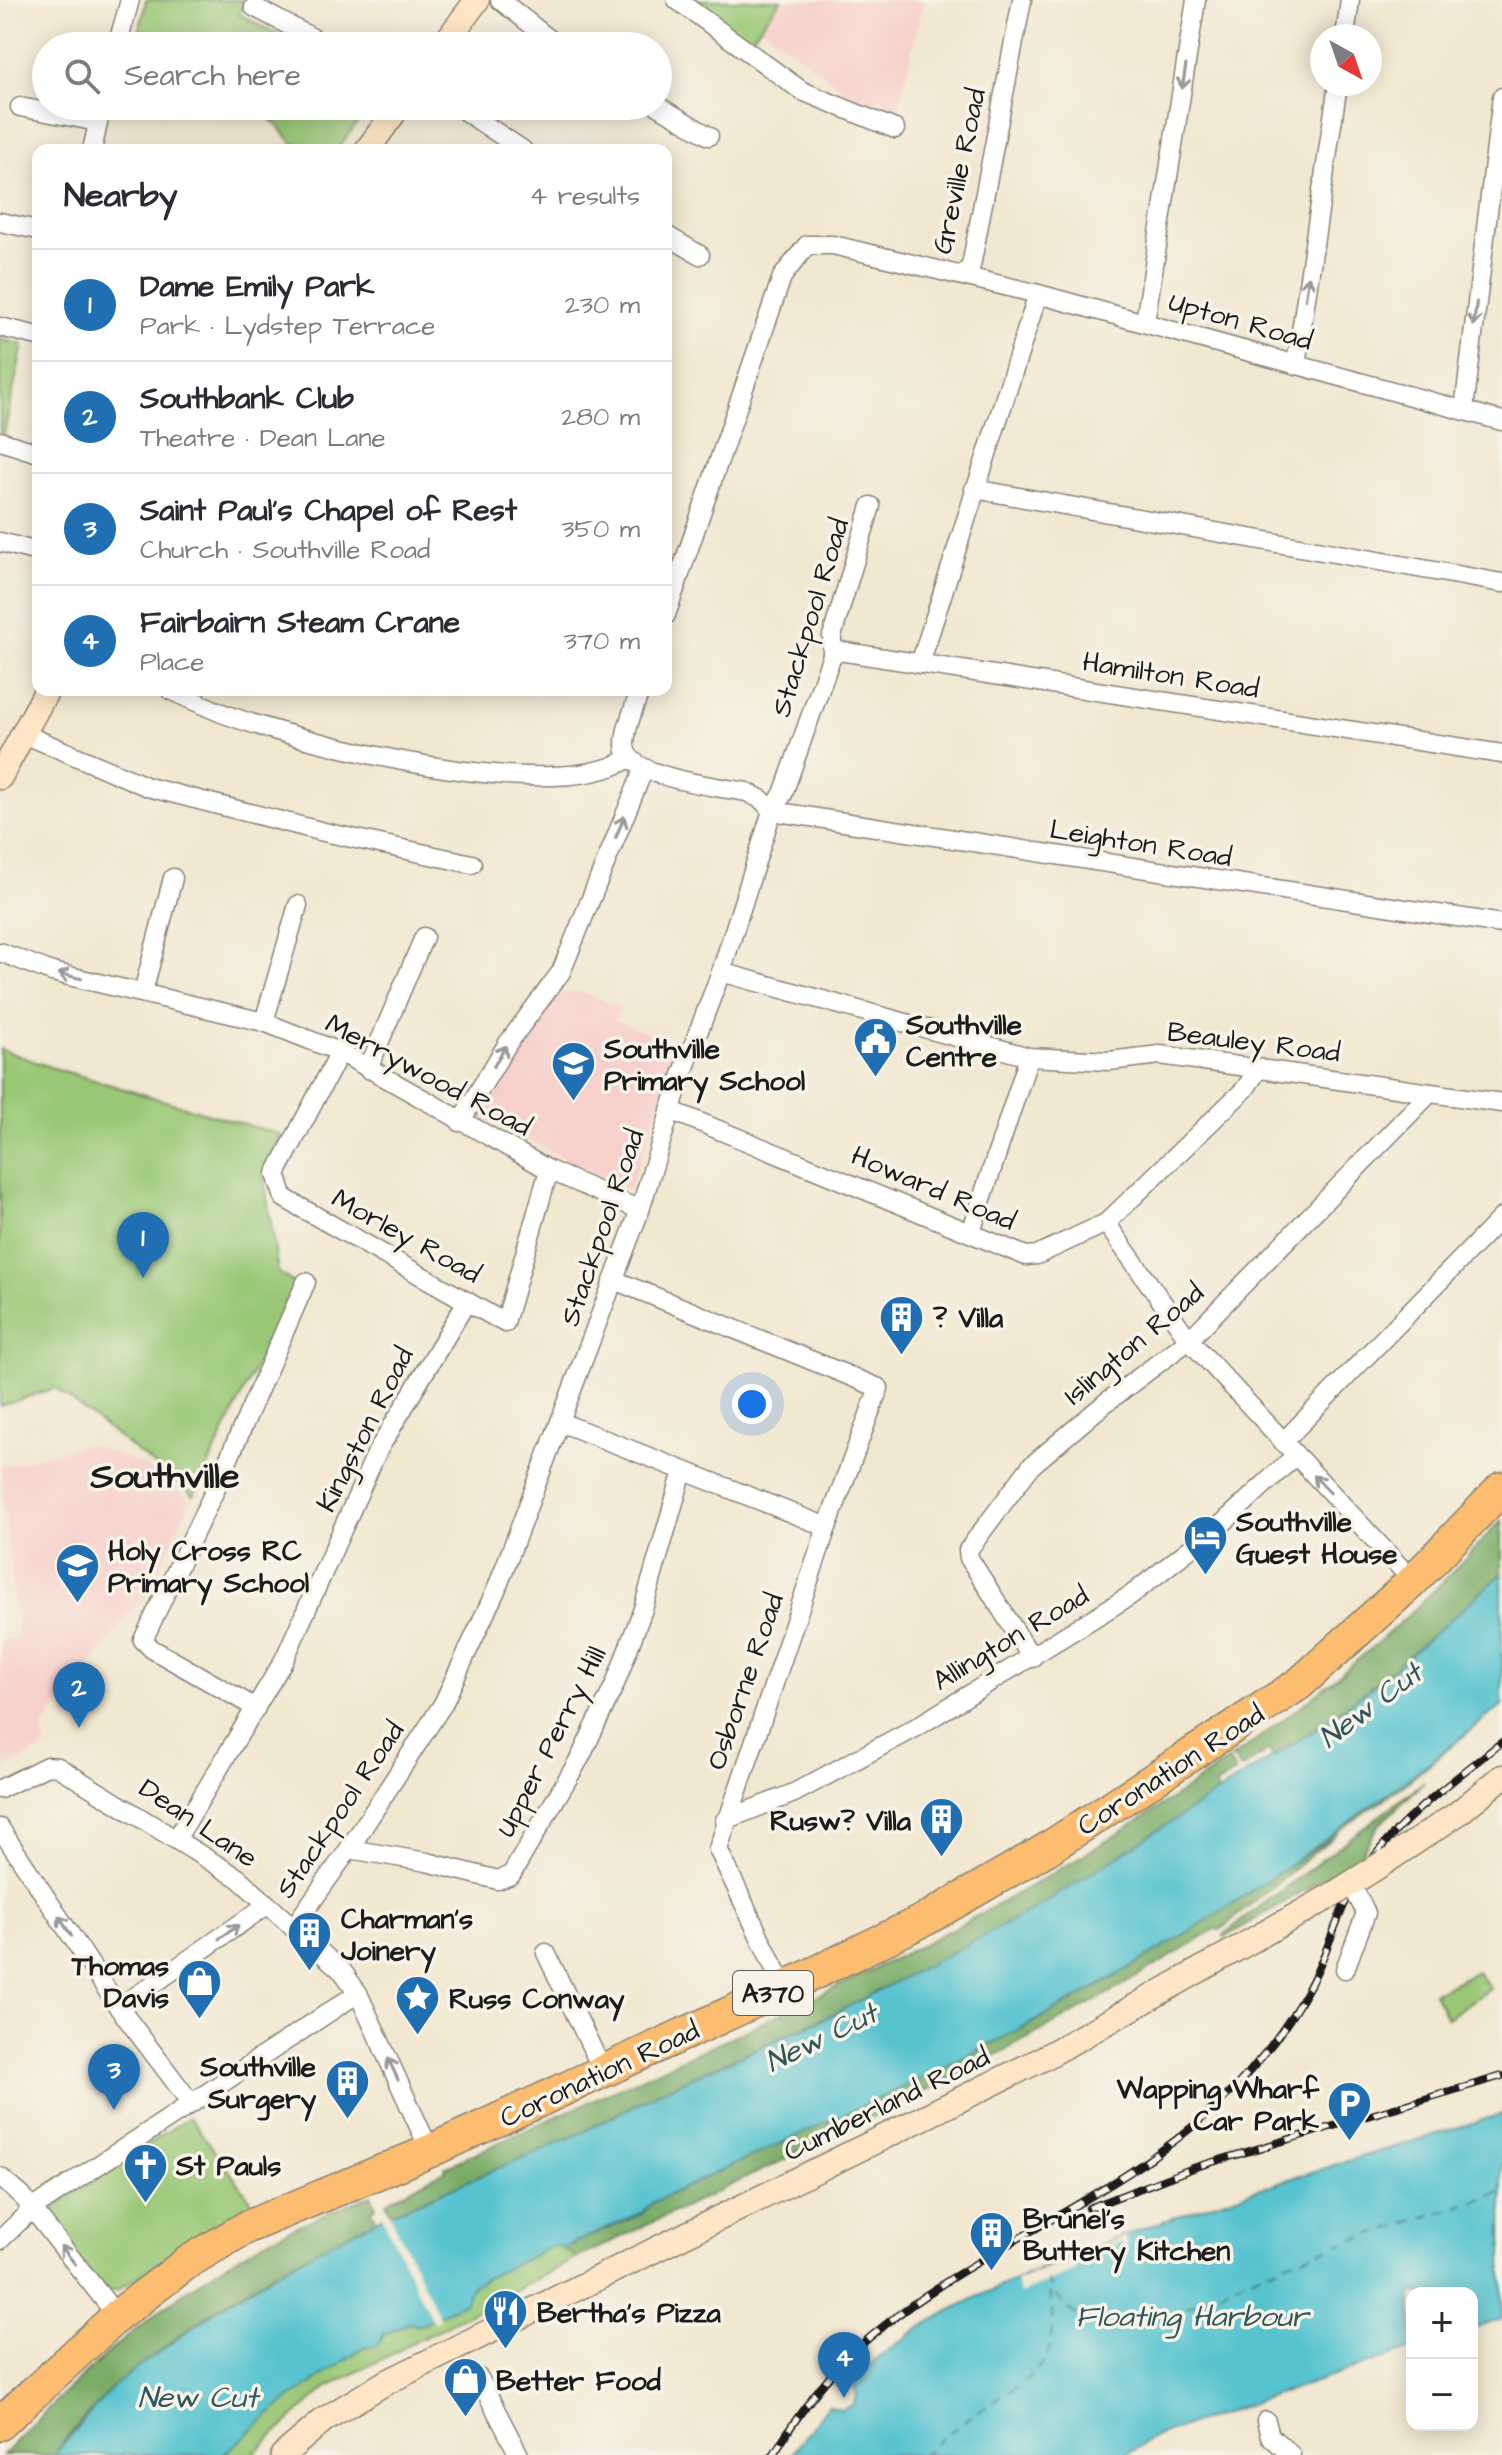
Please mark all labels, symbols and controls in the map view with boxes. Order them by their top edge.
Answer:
north arrow [1310,24,1382,96]
search box [32,32,672,120]
icon: search [60,54,104,98]
text: Search here [124,55,301,97]
one-way arrow [1176,64,1191,89]
street label: Greville Road [923,85,996,258]
text: Nearby [64,172,178,220]
text: 4 results [530,178,640,214]
text: Dame Emily Park [140,266,375,308]
one-way arrow [1300,276,1315,301]
street label: Upton Road [1164,282,1317,361]
text: 1 [88,287,92,323]
text: 230 m [565,287,640,323]
one-way arrow [1468,300,1483,327]
text: Park · Lydstep Terrace [140,308,435,344]
text: Southbank Club [140,378,354,420]
text: 2 [83,399,97,435]
text: 280 m [561,399,640,435]
text: Theatre · Dean Lane [140,420,386,456]
text: Saint Paul's Chapel of Rest [140,490,517,532]
text: 3 [83,511,97,547]
text: 350 m [561,511,640,547]
street label: Stackpool Road [762,513,859,721]
text: Church · Southville Road [140,532,430,568]
text: Fairbairn Steam Crane [140,602,460,644]
text: 4 [81,623,99,659]
text: 370 m [564,623,640,659]
street label: Hamilton Road [1080,642,1262,709]
text: Place [140,644,204,680]
street label: Leighton Road [1047,810,1235,878]
one-way arrow [614,815,629,840]
one-way arrow [58,968,83,983]
street label: Merrywood Road [317,1004,538,1148]
place label: Southville Centre [905,1006,1022,1077]
street label: Beauley Road [1165,1013,1343,1074]
public building icon: Southville Centre [851,1016,899,1079]
place label: Southville Primary School [603,1030,805,1104]
school or university icon: Southville Primary School [549,1040,597,1103]
one-way arrow [493,1044,509,1067]
street label: Stackpool Road [551,1124,654,1331]
street label: Howard Road [845,1136,1022,1241]
street label: Morley Road [324,1179,488,1295]
pin: 1 [117,1212,169,1278]
street label: Islington Road [1056,1274,1213,1415]
building icon: ? Villa [878,1293,926,1356]
place label: ? Villa [932,1299,1004,1338]
street label: Kingston Road [307,1341,425,1519]
your location [732,1384,772,1424]
district label: Southville [90,1451,239,1502]
one-way arrow [1312,1474,1331,1494]
place label: Southville Guest House [1235,1503,1397,1574]
hotel icon: Southville Guest House [1181,1513,1229,1576]
place label: Holy Cross RC Primary School [108,1532,309,1606]
school or university icon: Holy Cross RC Primary School [53,1542,101,1605]
street label: Allington Road [925,1576,1097,1701]
street label: Osborne Road [697,1588,794,1775]
street label: Upper Perry Hill [486,1640,618,1845]
water label: New Cut [1310,1651,1433,1759]
pin: 2 [53,1662,105,1728]
street label: Coronation Road [1070,1695,1272,1845]
street label: Stackpool Road [267,1714,414,1906]
street label: Dean Lane [131,1769,265,1877]
building icon: Rusw? Villa [918,1796,966,1859]
place label: Rusw? Villa [770,1802,912,1841]
place label: Charman's Joinery [340,1900,473,1974]
building icon: Charman's Joinery [286,1910,334,1973]
one-way arrow [56,1915,73,1937]
one-way arrow [218,1924,240,1940]
place label: Thomas Davis [71,1947,169,2018]
shop icon: Thomas Davis [176,1957,224,2020]
road number: A370 [733,1971,813,2015]
place icon: Russ Conway [394,1974,442,2037]
place label: Russ Conway [449,1980,625,2022]
water label: New Cut [758,1991,887,2083]
street label: Coronation Road [494,2011,706,2138]
street label: Cumberland Road [777,2038,996,2171]
pin: 3 [88,2044,140,2110]
place label: Southville Surgery [199,2048,317,2122]
building icon: Southville Surgery [323,2058,371,2121]
one-way arrow [385,2058,400,2082]
place label: Wapping Wharf Car Park [1116,2070,1320,2141]
parking icon: Wapping Wharf Car Park [1326,2080,1374,2143]
church icon: St Pauls [121,2141,169,2204]
place label: St Pauls [175,2147,281,2186]
place label: Brunel's Buttery Kitchen [1023,2200,1230,2274]
building icon: Brunel's Buttery Kitchen [968,2210,1016,2273]
one-way arrow [60,2245,77,2266]
map controls [1406,2287,1478,2431]
button: + [1406,2287,1478,2359]
restaurant icon: Bertha's Pizza [482,2288,530,2351]
place label: Bertha's Pizza [537,2294,722,2333]
water label: Floating Harbour [1076,2296,1312,2339]
pin: 4 [818,2332,870,2398]
shop icon: Better Food [441,2356,489,2419]
button: − [1406,2359,1478,2431]
place label: Better Food [496,2362,661,2401]
water label: New Cut [138,2377,261,2419]

